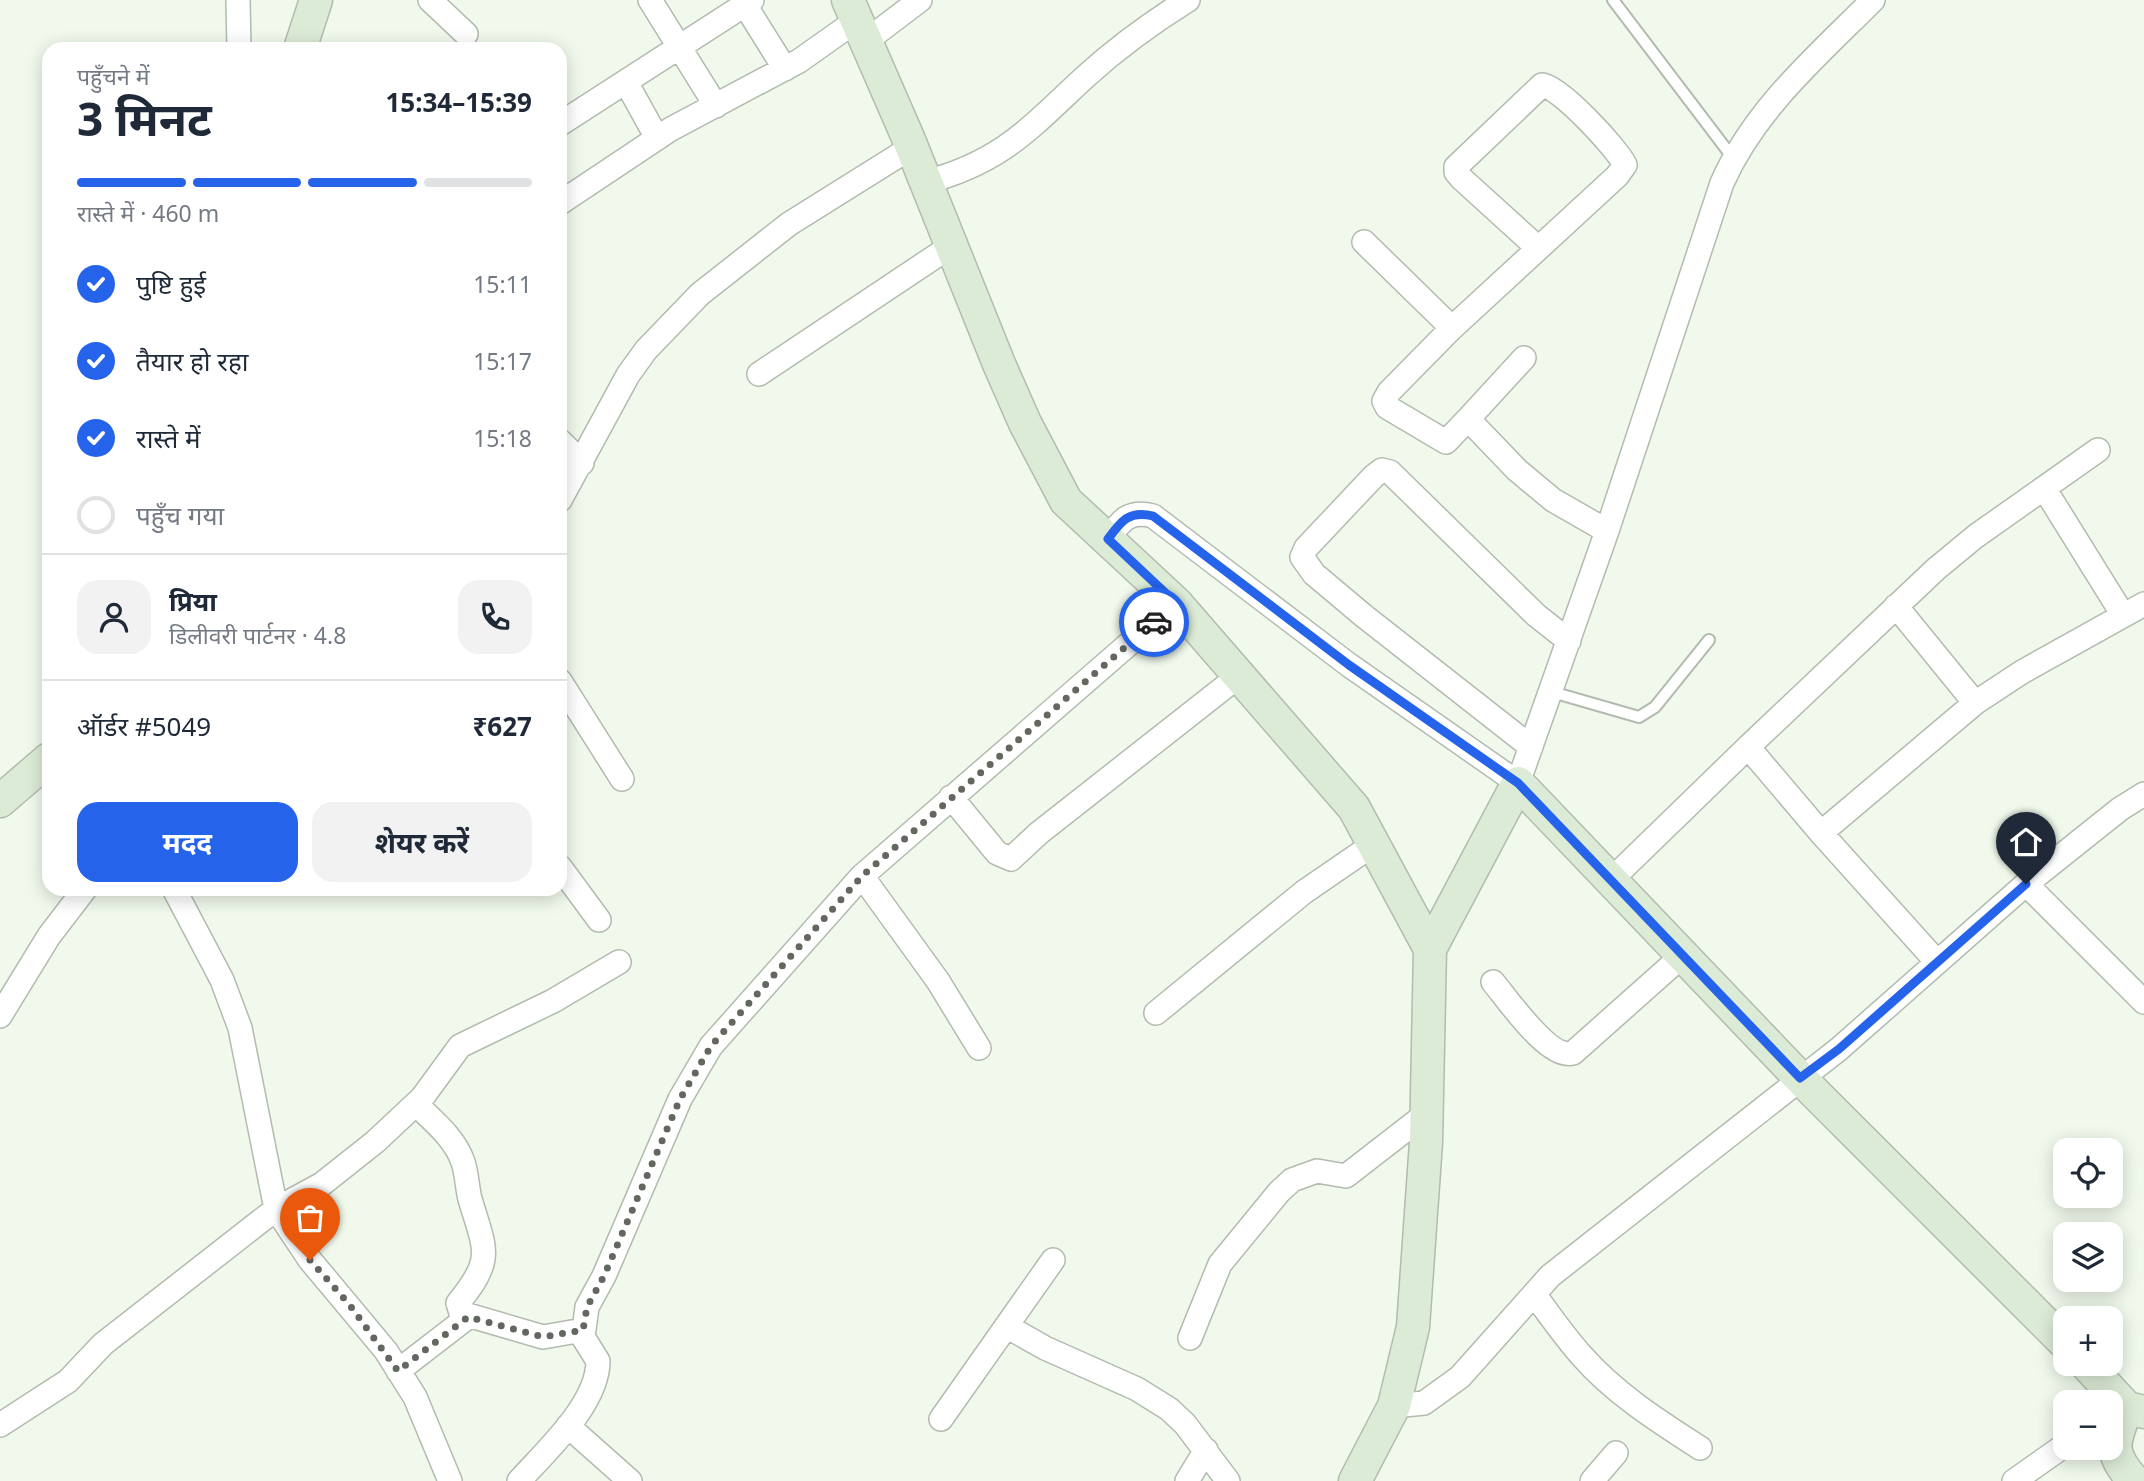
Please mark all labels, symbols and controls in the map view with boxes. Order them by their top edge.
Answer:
text: पहुँचने में [77,60,149,92]
text: 15:34–15:39 [385,84,532,120]
text: 3 मिनट [77,87,212,149]
text: रास्ते में · 460 m [77,197,219,229]
icon: check [77,265,115,303]
text: पुष्टि हुई [136,266,206,302]
text: 15:11 [473,268,532,300]
icon: check [77,342,115,380]
text: तैयार हो रहा [136,343,249,379]
text: 15:17 [473,345,532,377]
icon: check [77,419,115,457]
text: रास्ते में [136,420,201,456]
text: 15:18 [473,422,532,454]
text: पहुँच गया [136,497,224,533]
button: person [77,580,151,654]
button: phone [458,580,532,654]
text: प्रिया [169,583,217,619]
courier [1119,587,1189,657]
icon: car [1135,603,1173,641]
text: डिलीवरी पार्टनर · 4.8 [169,619,346,651]
text: ऑर्डर #5049 [77,708,211,744]
text: ₹627 [473,708,532,744]
button: मदद [77,802,298,882]
button: शेयर करें [312,802,532,882]
pin [1996,812,2056,884]
icon: home [2007,823,2045,861]
map controls [2053,1138,2123,1460]
button: locate [2053,1138,2123,1208]
pin [280,1188,340,1260]
icon: bag [291,1199,329,1237]
button: layers [2053,1222,2123,1292]
button: + [2053,1306,2123,1376]
button: − [2053,1390,2123,1460]

